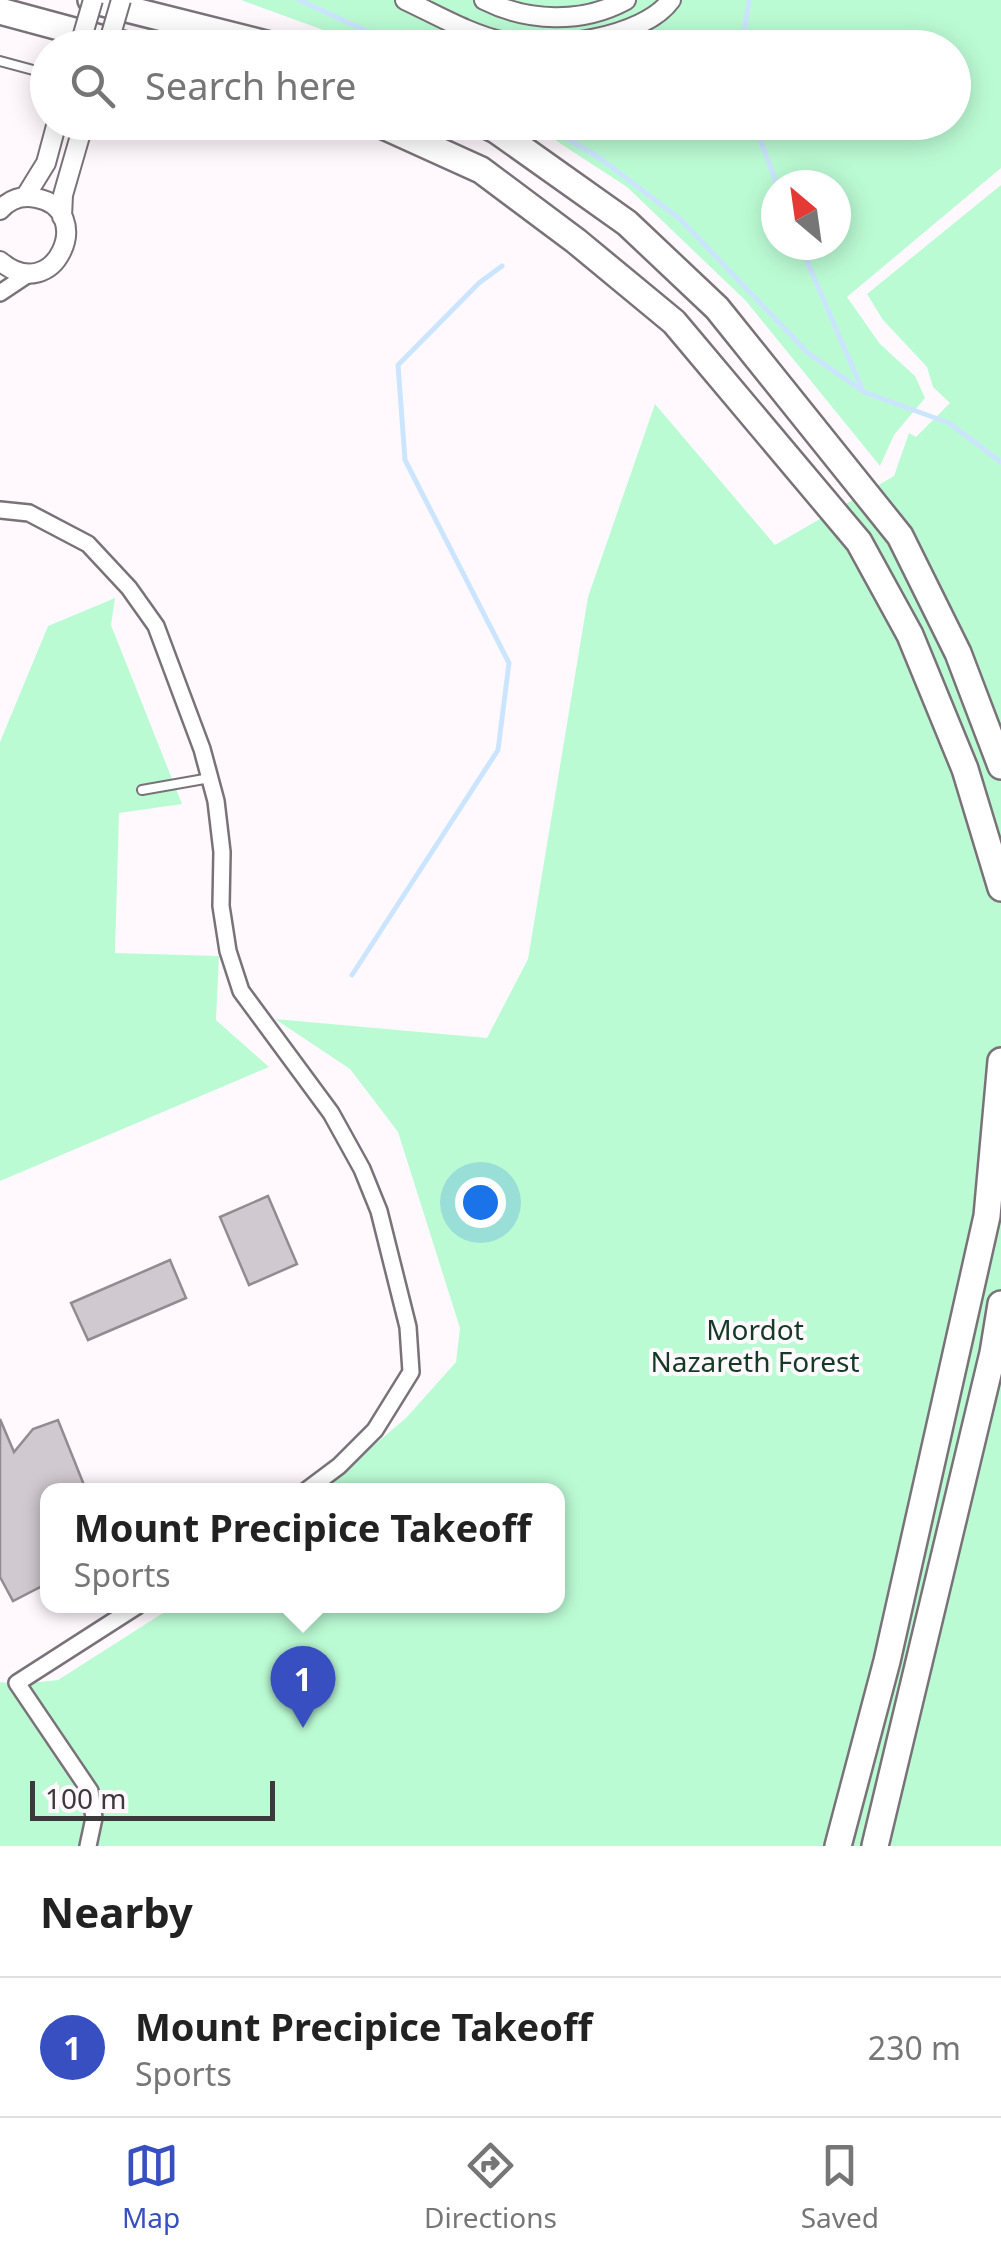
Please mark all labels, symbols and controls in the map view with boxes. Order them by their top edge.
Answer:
search box [30,30,971,140]
icon: search [65,58,120,113]
text: Search here [145,59,356,111]
north arrow [761,170,851,260]
your location [455,1177,506,1228]
park label: Mordot Nazareth Forest [650,1310,860,1380]
popup [40,1483,565,1613]
text: Mount Precipice Takeoff [74,1501,531,1553]
text: Sports [74,1553,171,1596]
pin: 1 [270,1646,336,1728]
scale bar [30,1776,275,1820]
text: 100 m [45,1779,127,1817]
text: Nearby [40,1883,193,1940]
text: Mount Precipice Takeoff [135,2000,592,2052]
text: 1 [63,2026,82,2069]
text: 230 m [868,2026,961,2069]
text: Sports [135,2052,232,2095]
tab: Map [122,2138,180,2236]
tab: Directions [424,2138,557,2236]
tab: Saved [801,2138,879,2236]

